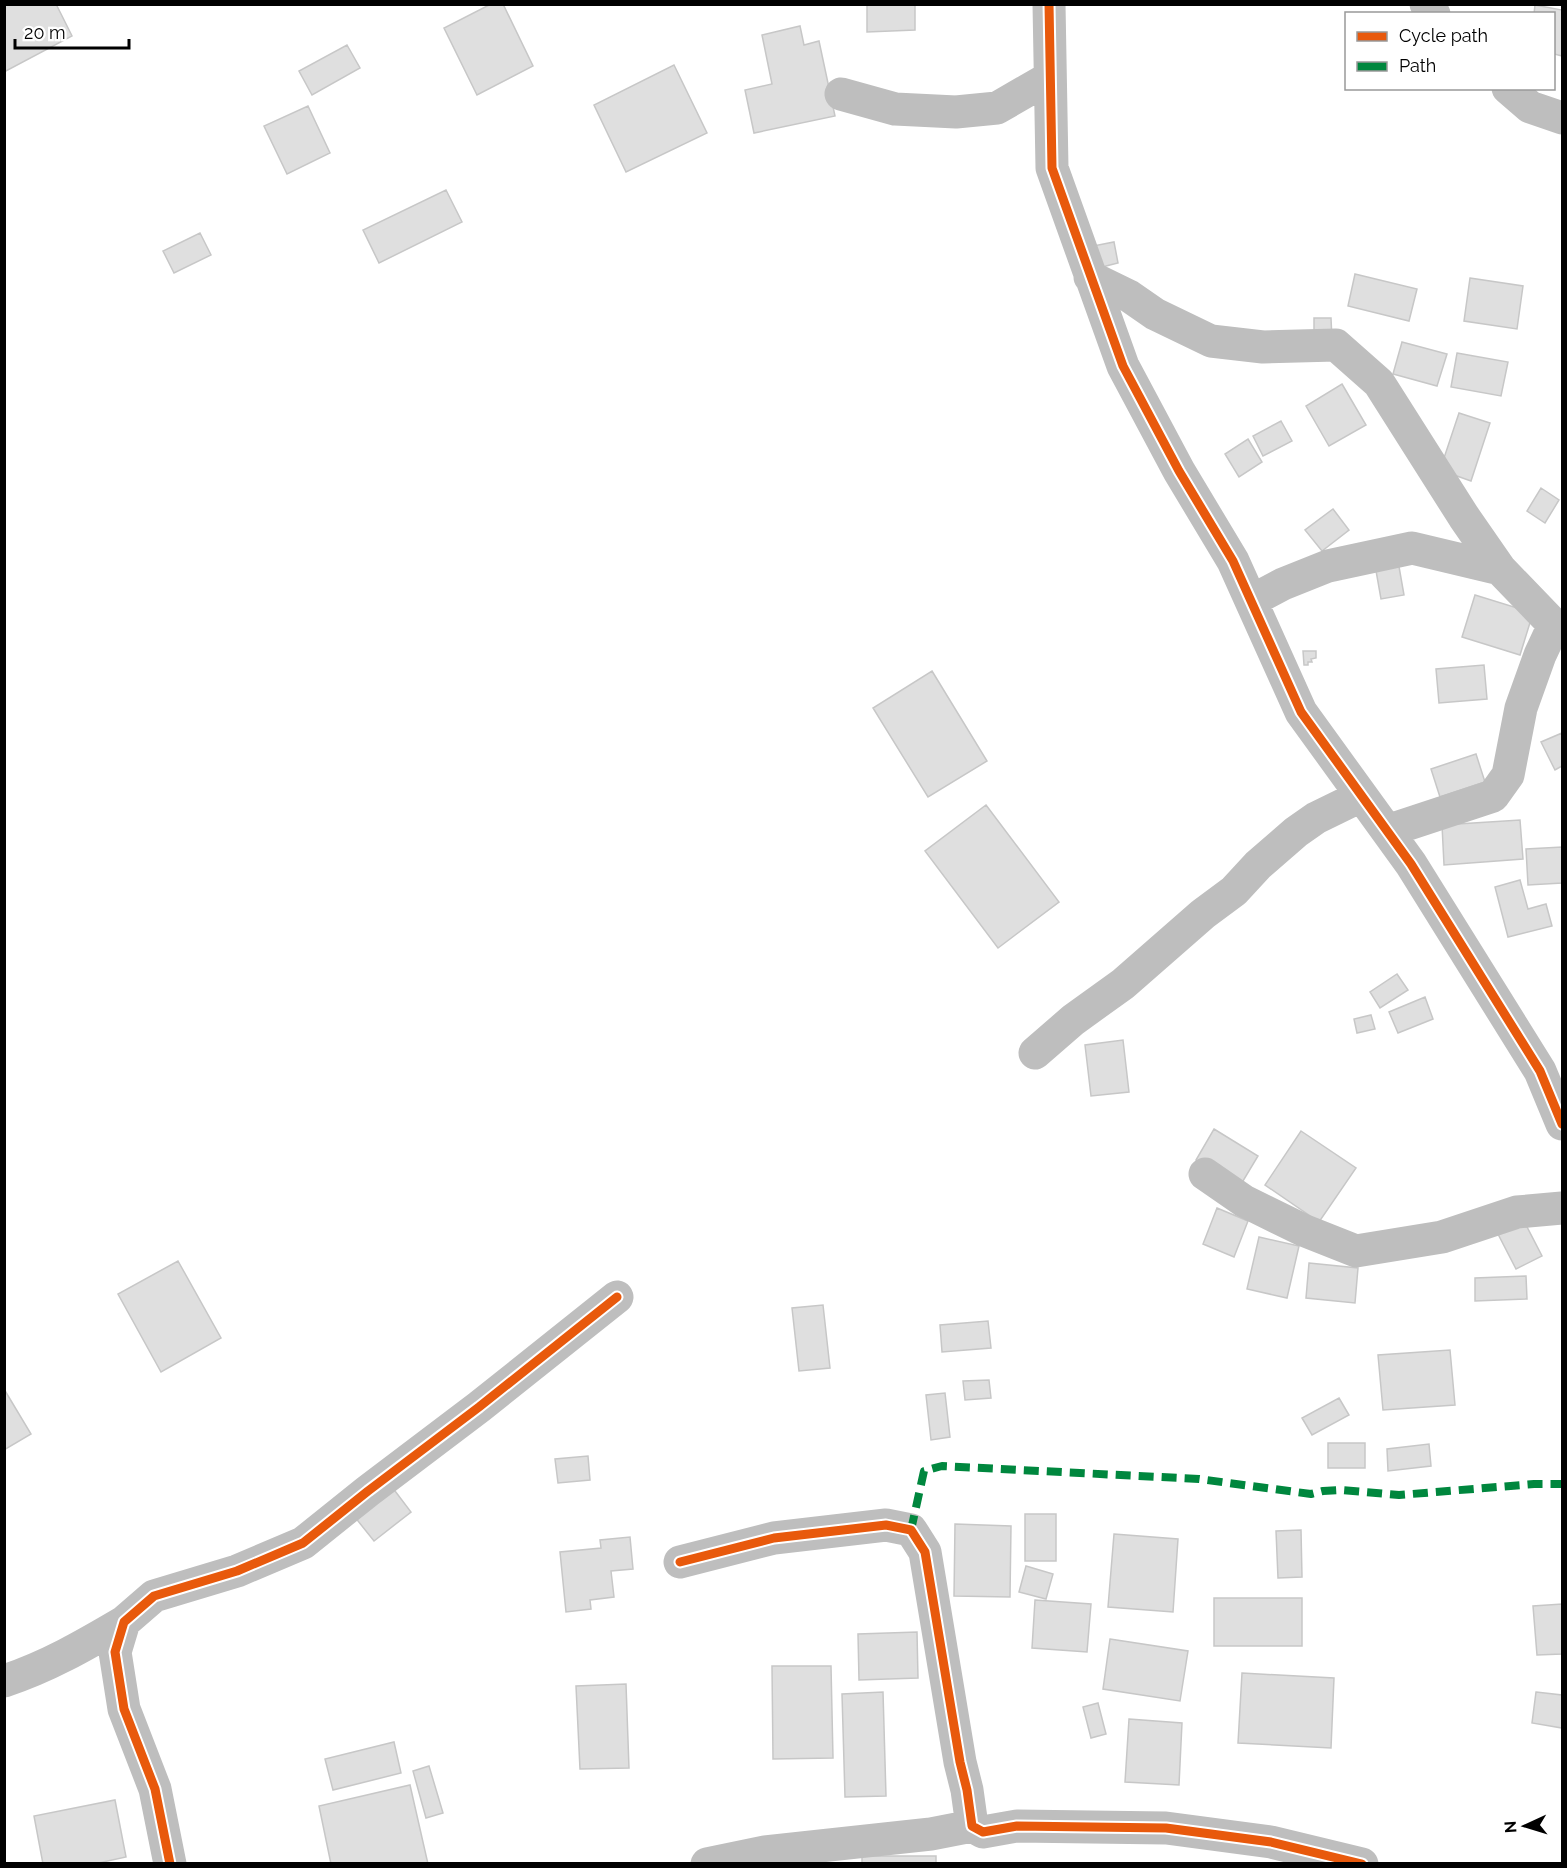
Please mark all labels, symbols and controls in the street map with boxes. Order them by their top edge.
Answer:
scale bar [15,12,129,50]
legend [1345,12,1555,90]
text: 20 m [24,22,66,43]
text: Cycle path [1399,25,1488,46]
text: Path [1399,55,1436,76]
north arrow [1495,1796,1555,1856]
text: N [1501,1820,1520,1834]

